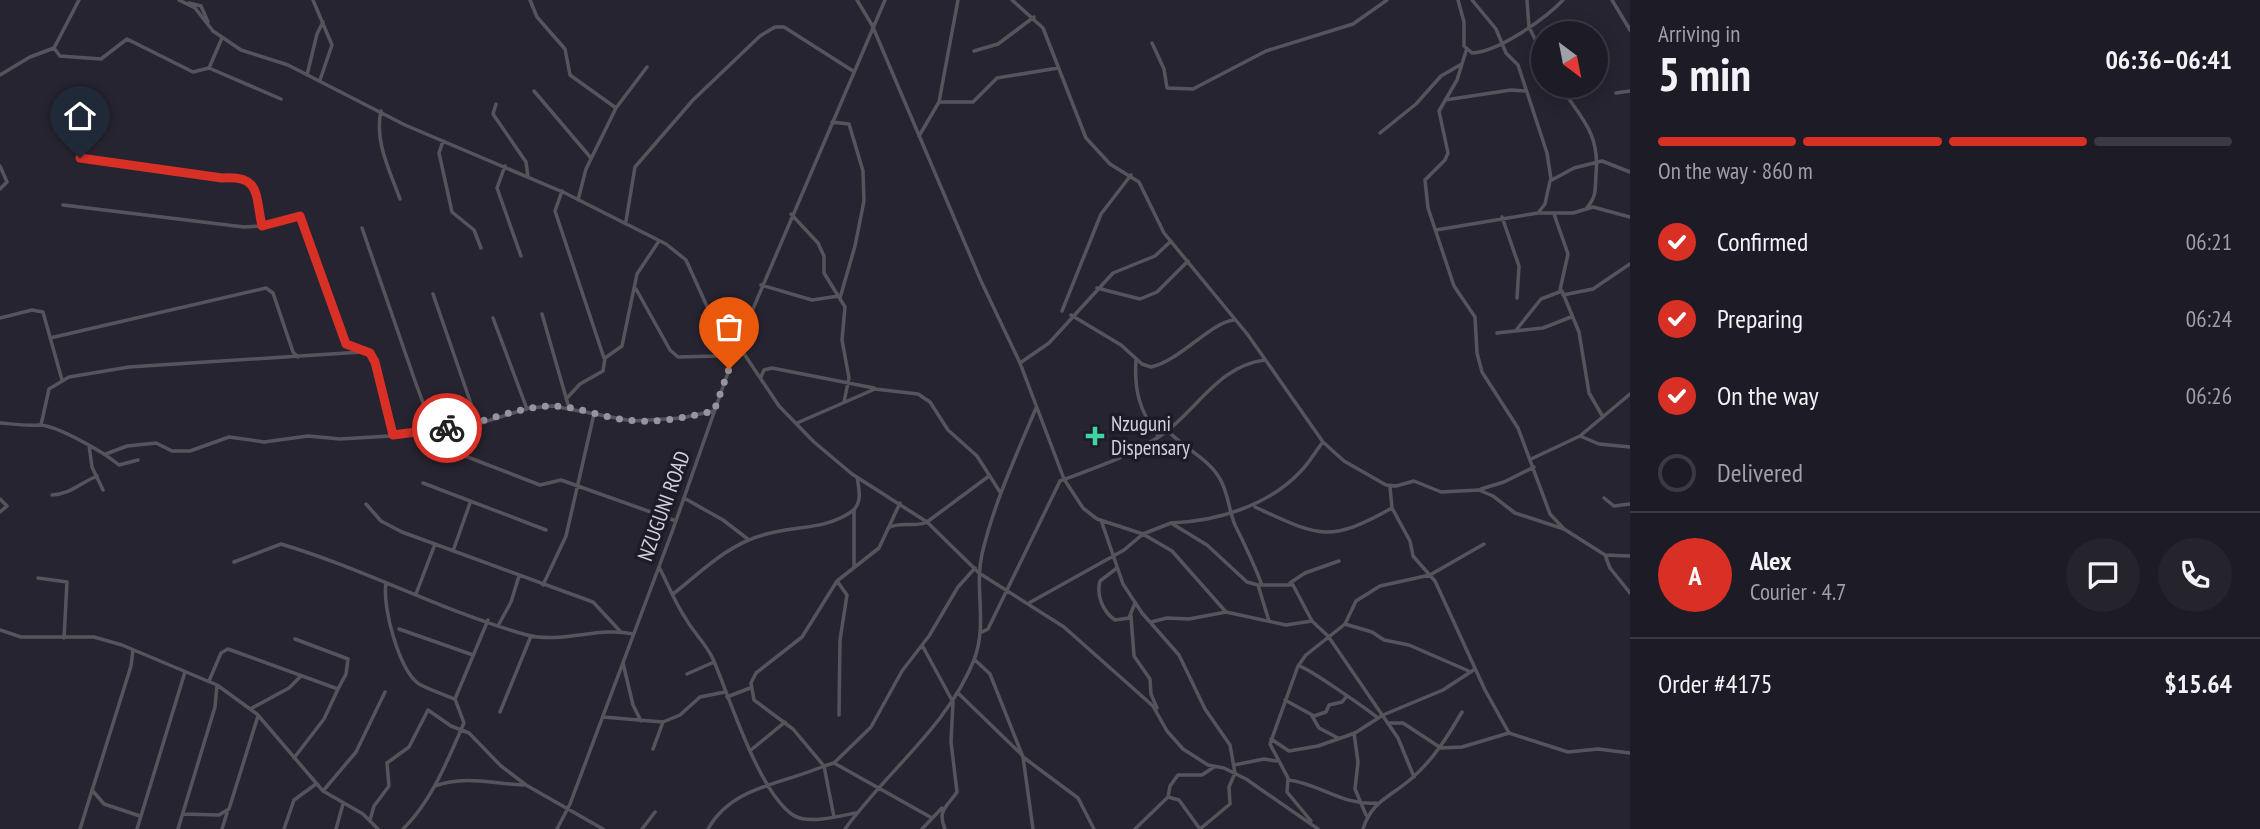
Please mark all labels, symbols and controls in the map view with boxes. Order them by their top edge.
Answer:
text: Arriving in [1658,19,1740,48]
north arrow [1531,21,1608,98]
map controls [1531,21,1608,98]
text: 06:36–06:41 [2105,43,2232,76]
text: 5 min [1658,44,1751,104]
pin [50,86,110,158]
icon: home [61,97,99,135]
text: On the way · 860 m [1658,156,1813,185]
icon: check [1658,223,1696,261]
text: Confirmed [1717,225,1808,258]
text: 06:21 [2186,227,2232,256]
pin [699,297,759,369]
icon: check [1658,300,1696,338]
text: Preparing [1717,302,1803,335]
text: 06:24 [2186,304,2232,333]
icon: bag [710,308,748,346]
icon: check [1658,377,1696,415]
text: On the way [1717,379,1819,412]
text: 06:26 [2186,381,2232,410]
courier [412,393,482,463]
icon: bike [428,409,466,447]
place label: Nzuguni Dispensary [1111,410,1190,461]
marker: Nzuguni Dispensary [1085,426,1105,446]
street label: NZUGUNI ROAD [631,447,696,564]
text: Delivered [1717,456,1803,489]
button: chat [2066,538,2140,612]
button: phone [2158,538,2232,612]
text: Alex [1750,544,1791,577]
text: A [1688,559,1702,592]
text: Courier · 4.7 [1750,577,1846,606]
text: Order #4175 [1658,667,1773,700]
text: $15.64 [2164,667,2232,700]

